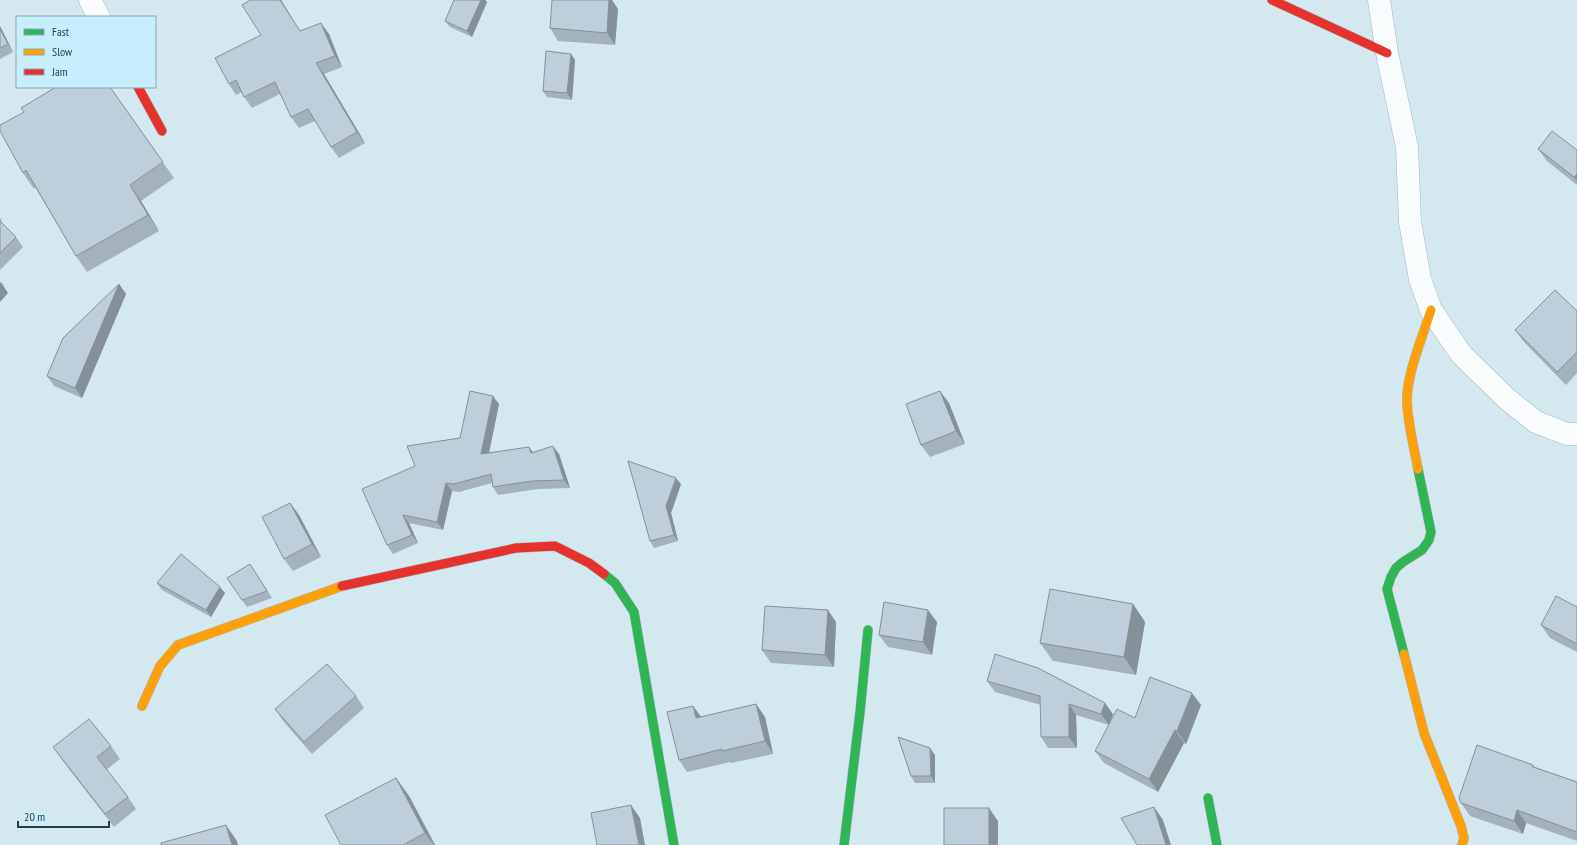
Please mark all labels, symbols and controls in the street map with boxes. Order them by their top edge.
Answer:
legend [16,16,156,88]
text: Fast [52,24,70,39]
text: Slow [52,44,73,59]
text: Jam [51,64,68,79]
scale bar [18,803,109,829]
text: 20 m [24,809,45,824]

